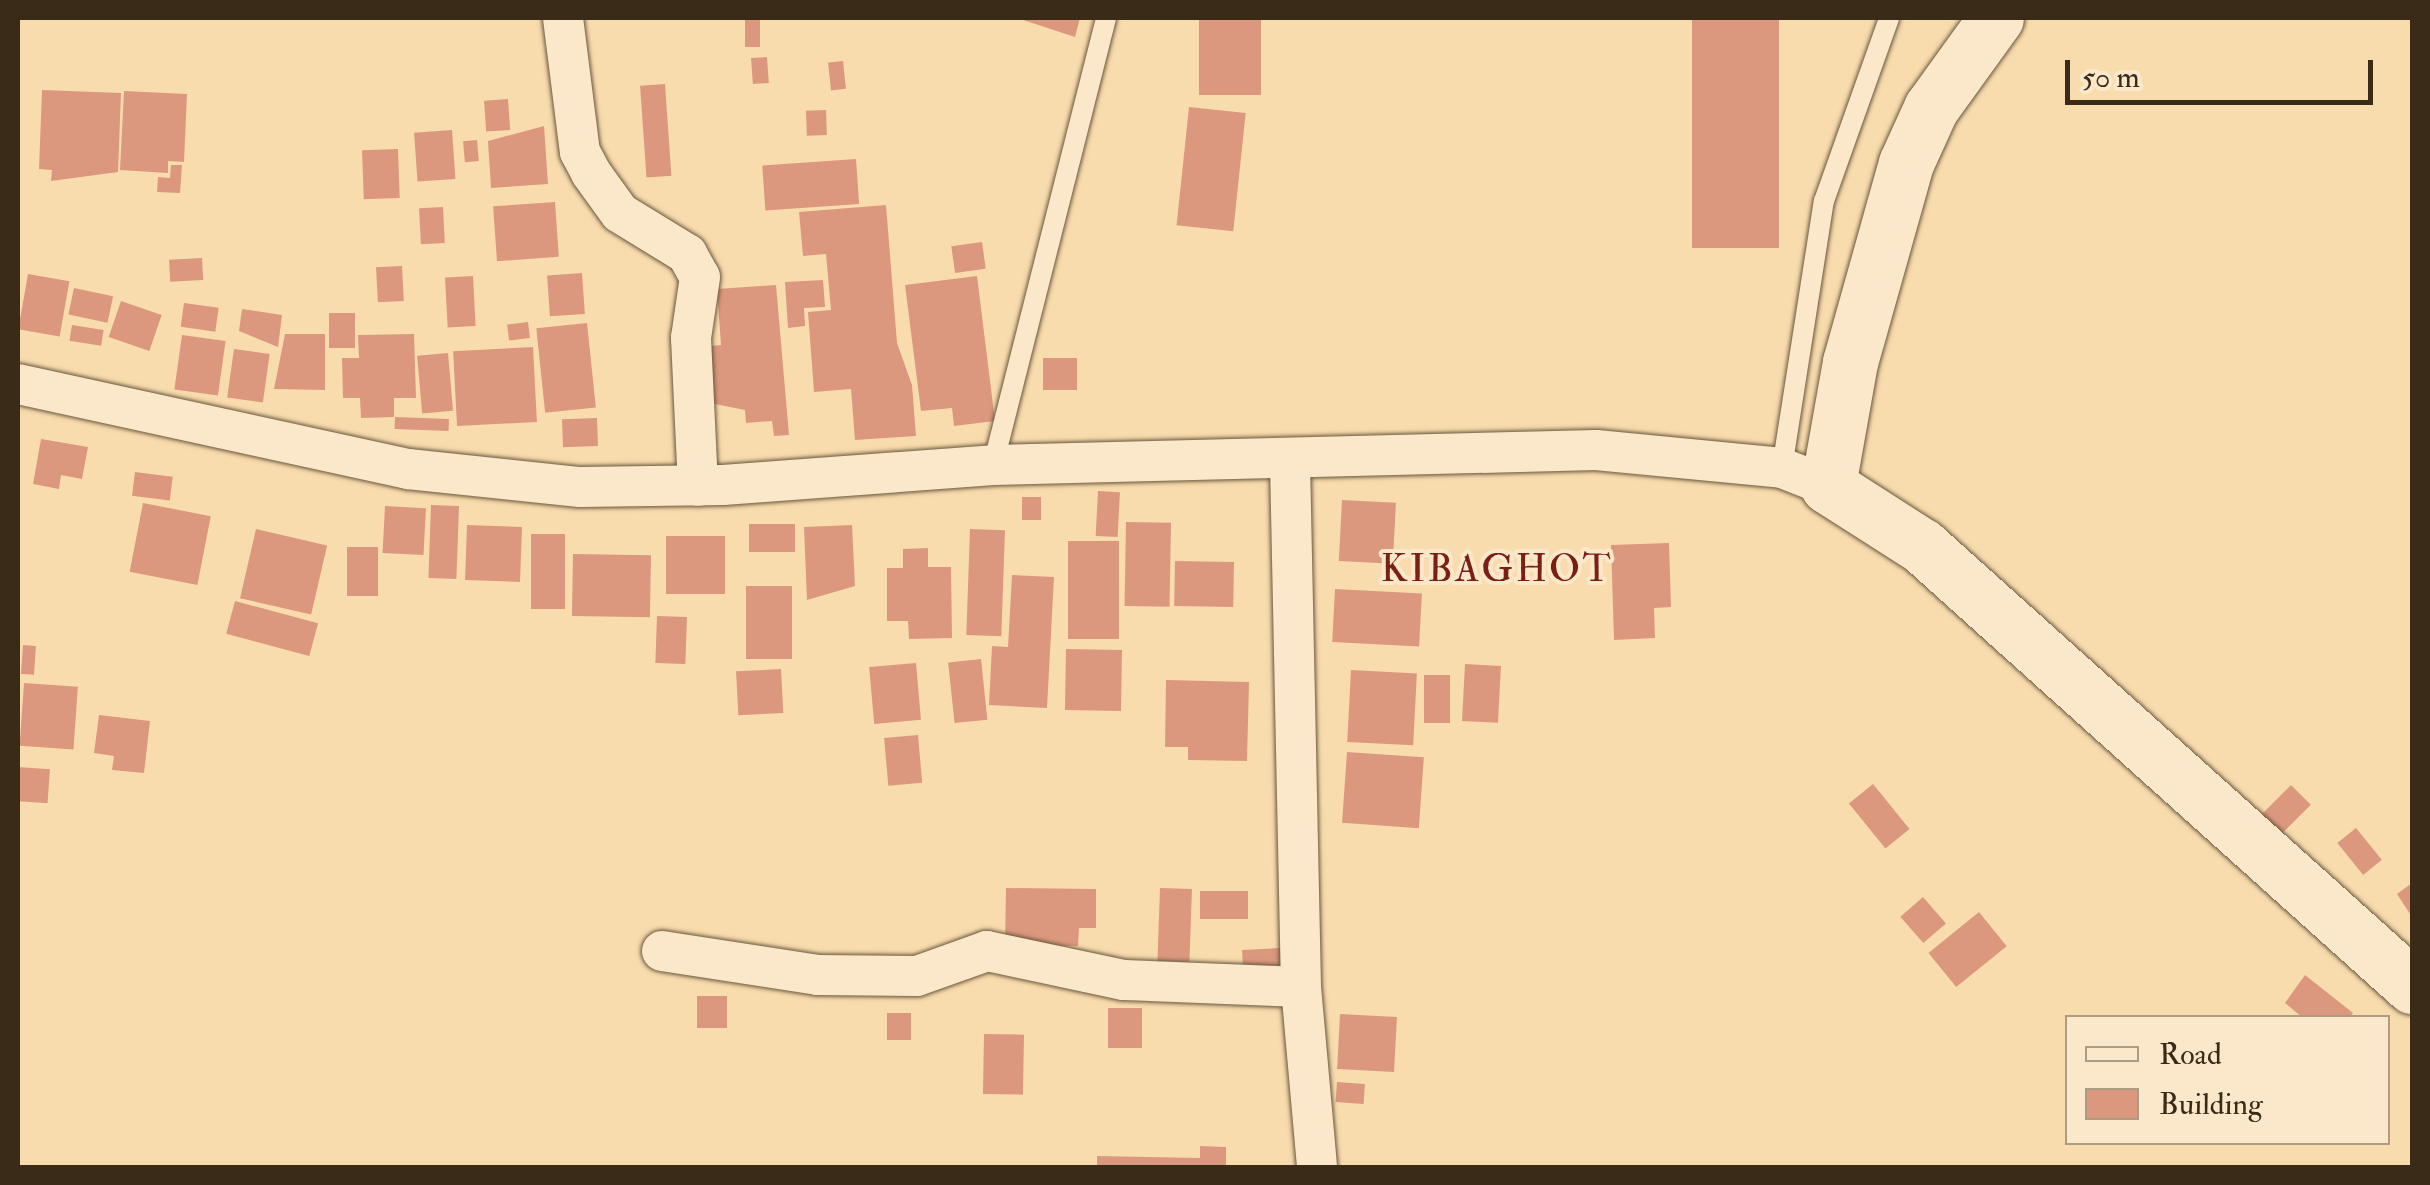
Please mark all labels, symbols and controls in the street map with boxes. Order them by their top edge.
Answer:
scale bar [2070,40,2378,102]
text: 50 m [2082,59,2140,96]
district label: KIBAGHOT [1381,547,1613,593]
legend [2065,1015,2390,1145]
text: Road [2159,1036,2222,1073]
text: Building [2159,1086,2263,1123]

